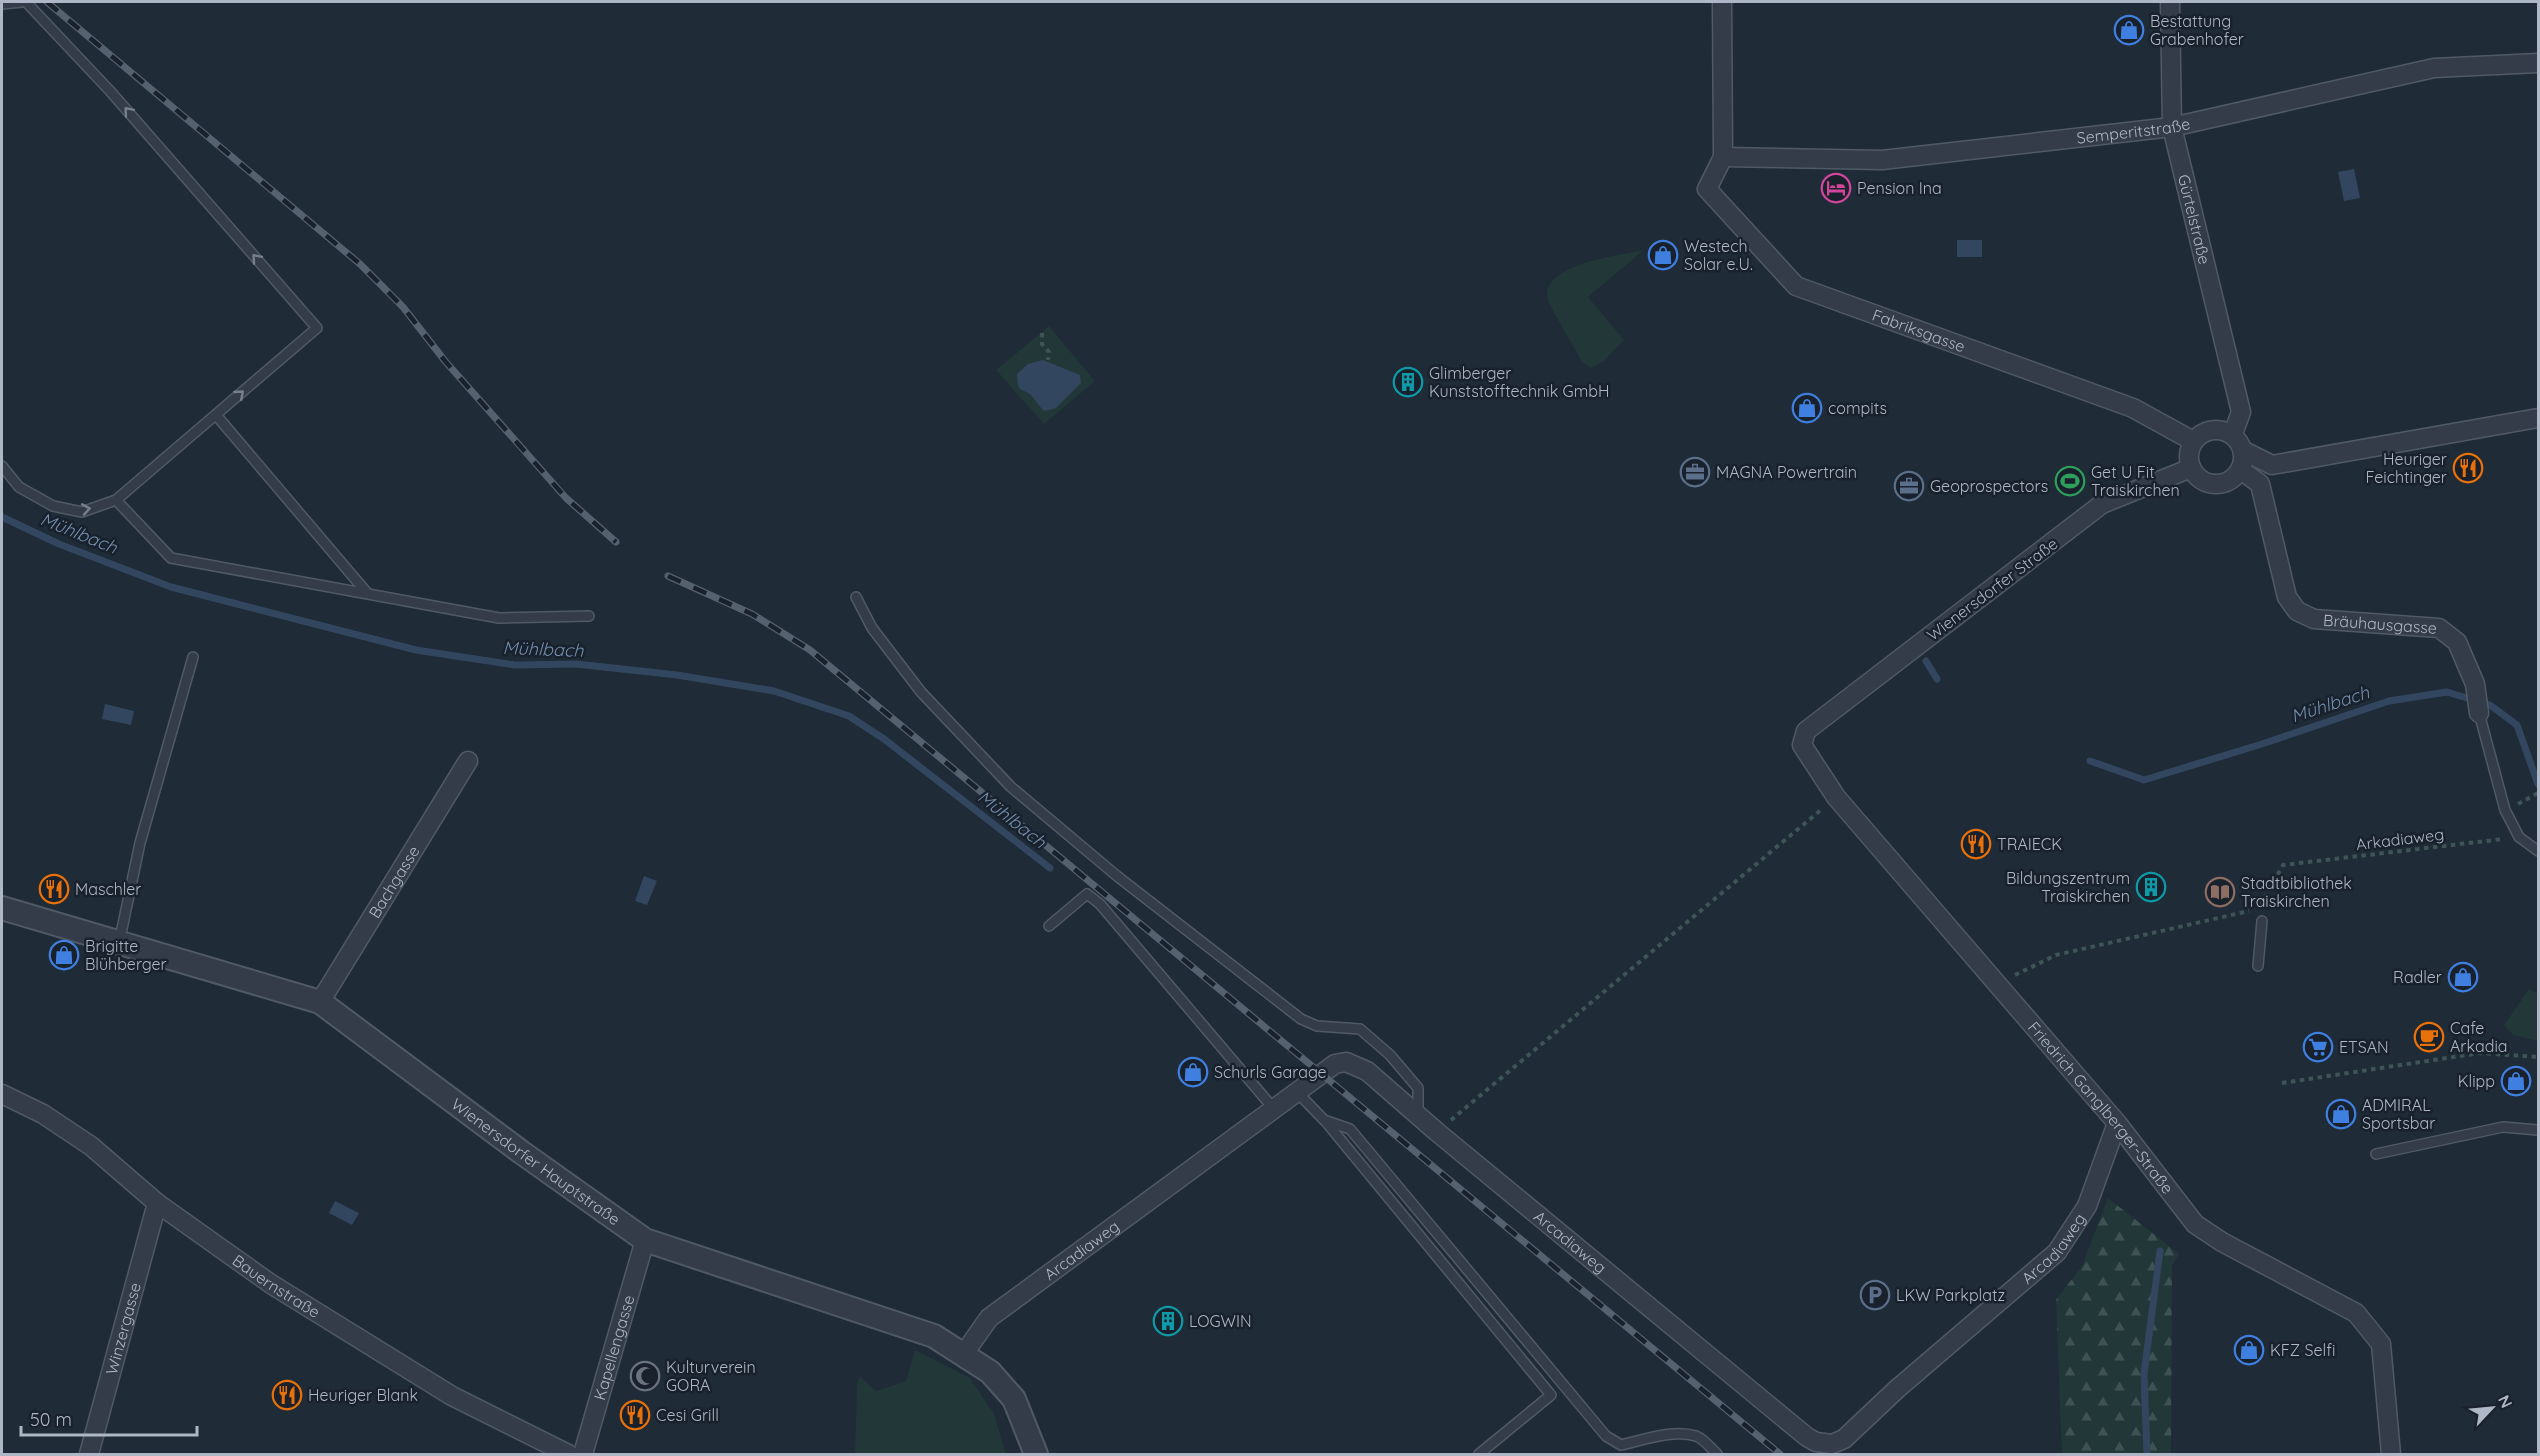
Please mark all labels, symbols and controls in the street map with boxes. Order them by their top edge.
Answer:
place label: Bestattung Grabenhofer [2150,11,2244,49]
shop icon: Bestattung Grabenhofer [2113,14,2145,46]
one-way arrow [124,107,135,118]
street label: Semperitstraße [2076,113,2192,148]
hotel icon: Pension Ina [1820,172,1852,204]
street label: Gürtelstraße [2174,172,2215,266]
place label: Pension Ina [1857,178,1942,198]
place label: Westech Solar e.U. [1684,236,1753,274]
shop icon: Westech Solar e.U. [1647,239,1679,271]
one-way arrow [252,254,263,265]
street label: Fabriksgasse [1870,304,1968,356]
place label: Glimberger Kunststofftechnik GmbH [1429,363,1610,401]
building icon: Glimberger Kunststofftechnik GmbH [1392,366,1424,398]
one-way arrow [233,391,244,402]
shop icon: compits [1791,392,1823,424]
place label: compits [1828,398,1887,418]
place label: Heuriger Feichtinger [2365,449,2447,487]
restaurant icon: Heuriger Feichtinger [2452,452,2484,484]
office icon: MAGNA Powertrain [1679,456,1711,488]
place label: MAGNA Powertrain [1716,462,1857,482]
place label: Get U Fit Traiskirchen [2091,462,2180,500]
sports icon: Get U Fit Traiskirchen [2054,465,2086,497]
office icon: Geoprospectors [1893,470,1925,502]
place label: Geoprospectors [1930,476,2048,496]
one-way arrow [81,504,91,516]
water label: Mühlbach [37,507,122,559]
street label: Wienersdorfer Straße [1923,533,2061,645]
street label: Bräuhausgasse [2322,610,2438,638]
water label: Mühlbach [502,636,585,662]
water label: Mühlbach [2288,680,2373,727]
water label: Mühlbach [973,785,1052,853]
street label: Arkadiaweg [2355,824,2445,854]
restaurant icon: TRAIECK [1960,828,1992,860]
place label: TRAIECK [1997,834,2062,854]
street label: Bachgasse [364,842,424,922]
place label: Bildungszentrum Traiskirchen [2006,868,2130,906]
building icon: Bildungszentrum Traiskirchen [2135,871,2167,903]
restaurant icon: Maschler [38,873,70,905]
place label: Stadtbibliothek Traiskirchen [2241,873,2352,911]
library icon: Stadtbibliothek Traiskirchen [2204,876,2236,908]
place label: Maschler [75,879,142,899]
place label: Brigitte Blühberger [85,936,167,974]
shop icon: Brigitte Blühberger [48,939,80,971]
shop icon: Radler [2447,961,2479,993]
place label: Radler [2393,967,2442,987]
street label: Friedrich Ganglberger-Straße [2024,1017,2178,1198]
place label: Cafe Arkadia [2450,1018,2508,1056]
cafe icon: Cafe Arkadia [2413,1021,2445,1053]
supermarket icon: ETSAN [2302,1031,2334,1063]
place label: ETSAN [2339,1037,2389,1057]
shop icon: Schurls Garage [1177,1056,1209,1088]
place label: Schurls Garage [1214,1062,1327,1082]
shop icon: Klipp [2500,1065,2532,1097]
place label: Klipp [2458,1071,2495,1091]
street label: Wienersdorfer Hauptstraße [448,1094,624,1229]
place label: ADMIRAL Sportsbar [2362,1095,2435,1133]
shop icon: ADMIRAL Sportsbar [2325,1098,2357,1130]
street label: Arcadiaweg [1530,1206,1611,1278]
street label: Arcadiaweg [2017,1210,2090,1288]
street label: Arcadiaweg [1040,1216,1123,1284]
street label: Bauernstraße [229,1250,324,1322]
parking icon: LKW Parkplatz [1859,1279,1891,1311]
street label: Winzergasse [101,1280,145,1377]
place label: LKW Parkplatz [1896,1285,2005,1305]
street label: Kapellengasse [589,1293,639,1402]
building icon: LOGWIN [1152,1305,1184,1337]
place label: LOGWIN [1189,1311,1252,1331]
shop icon: KFZ Selfi [2233,1334,2265,1366]
place label: KFZ Selfi [2270,1340,2335,1360]
place label: Kulturverein GORA [666,1357,756,1395]
mosque icon: Kulturverein GORA [629,1360,661,1392]
north arrow [2462,1378,2522,1438]
restaurant icon: Heuriger Blank [271,1379,303,1411]
place label: Heuriger Blank [308,1385,418,1405]
text: N [2494,1392,2517,1411]
scale bar [21,1399,196,1437]
restaurant icon: Cesi Grill [619,1399,651,1431]
place label: Cesi Grill [656,1405,719,1425]
text: 50 m [30,1408,72,1431]

